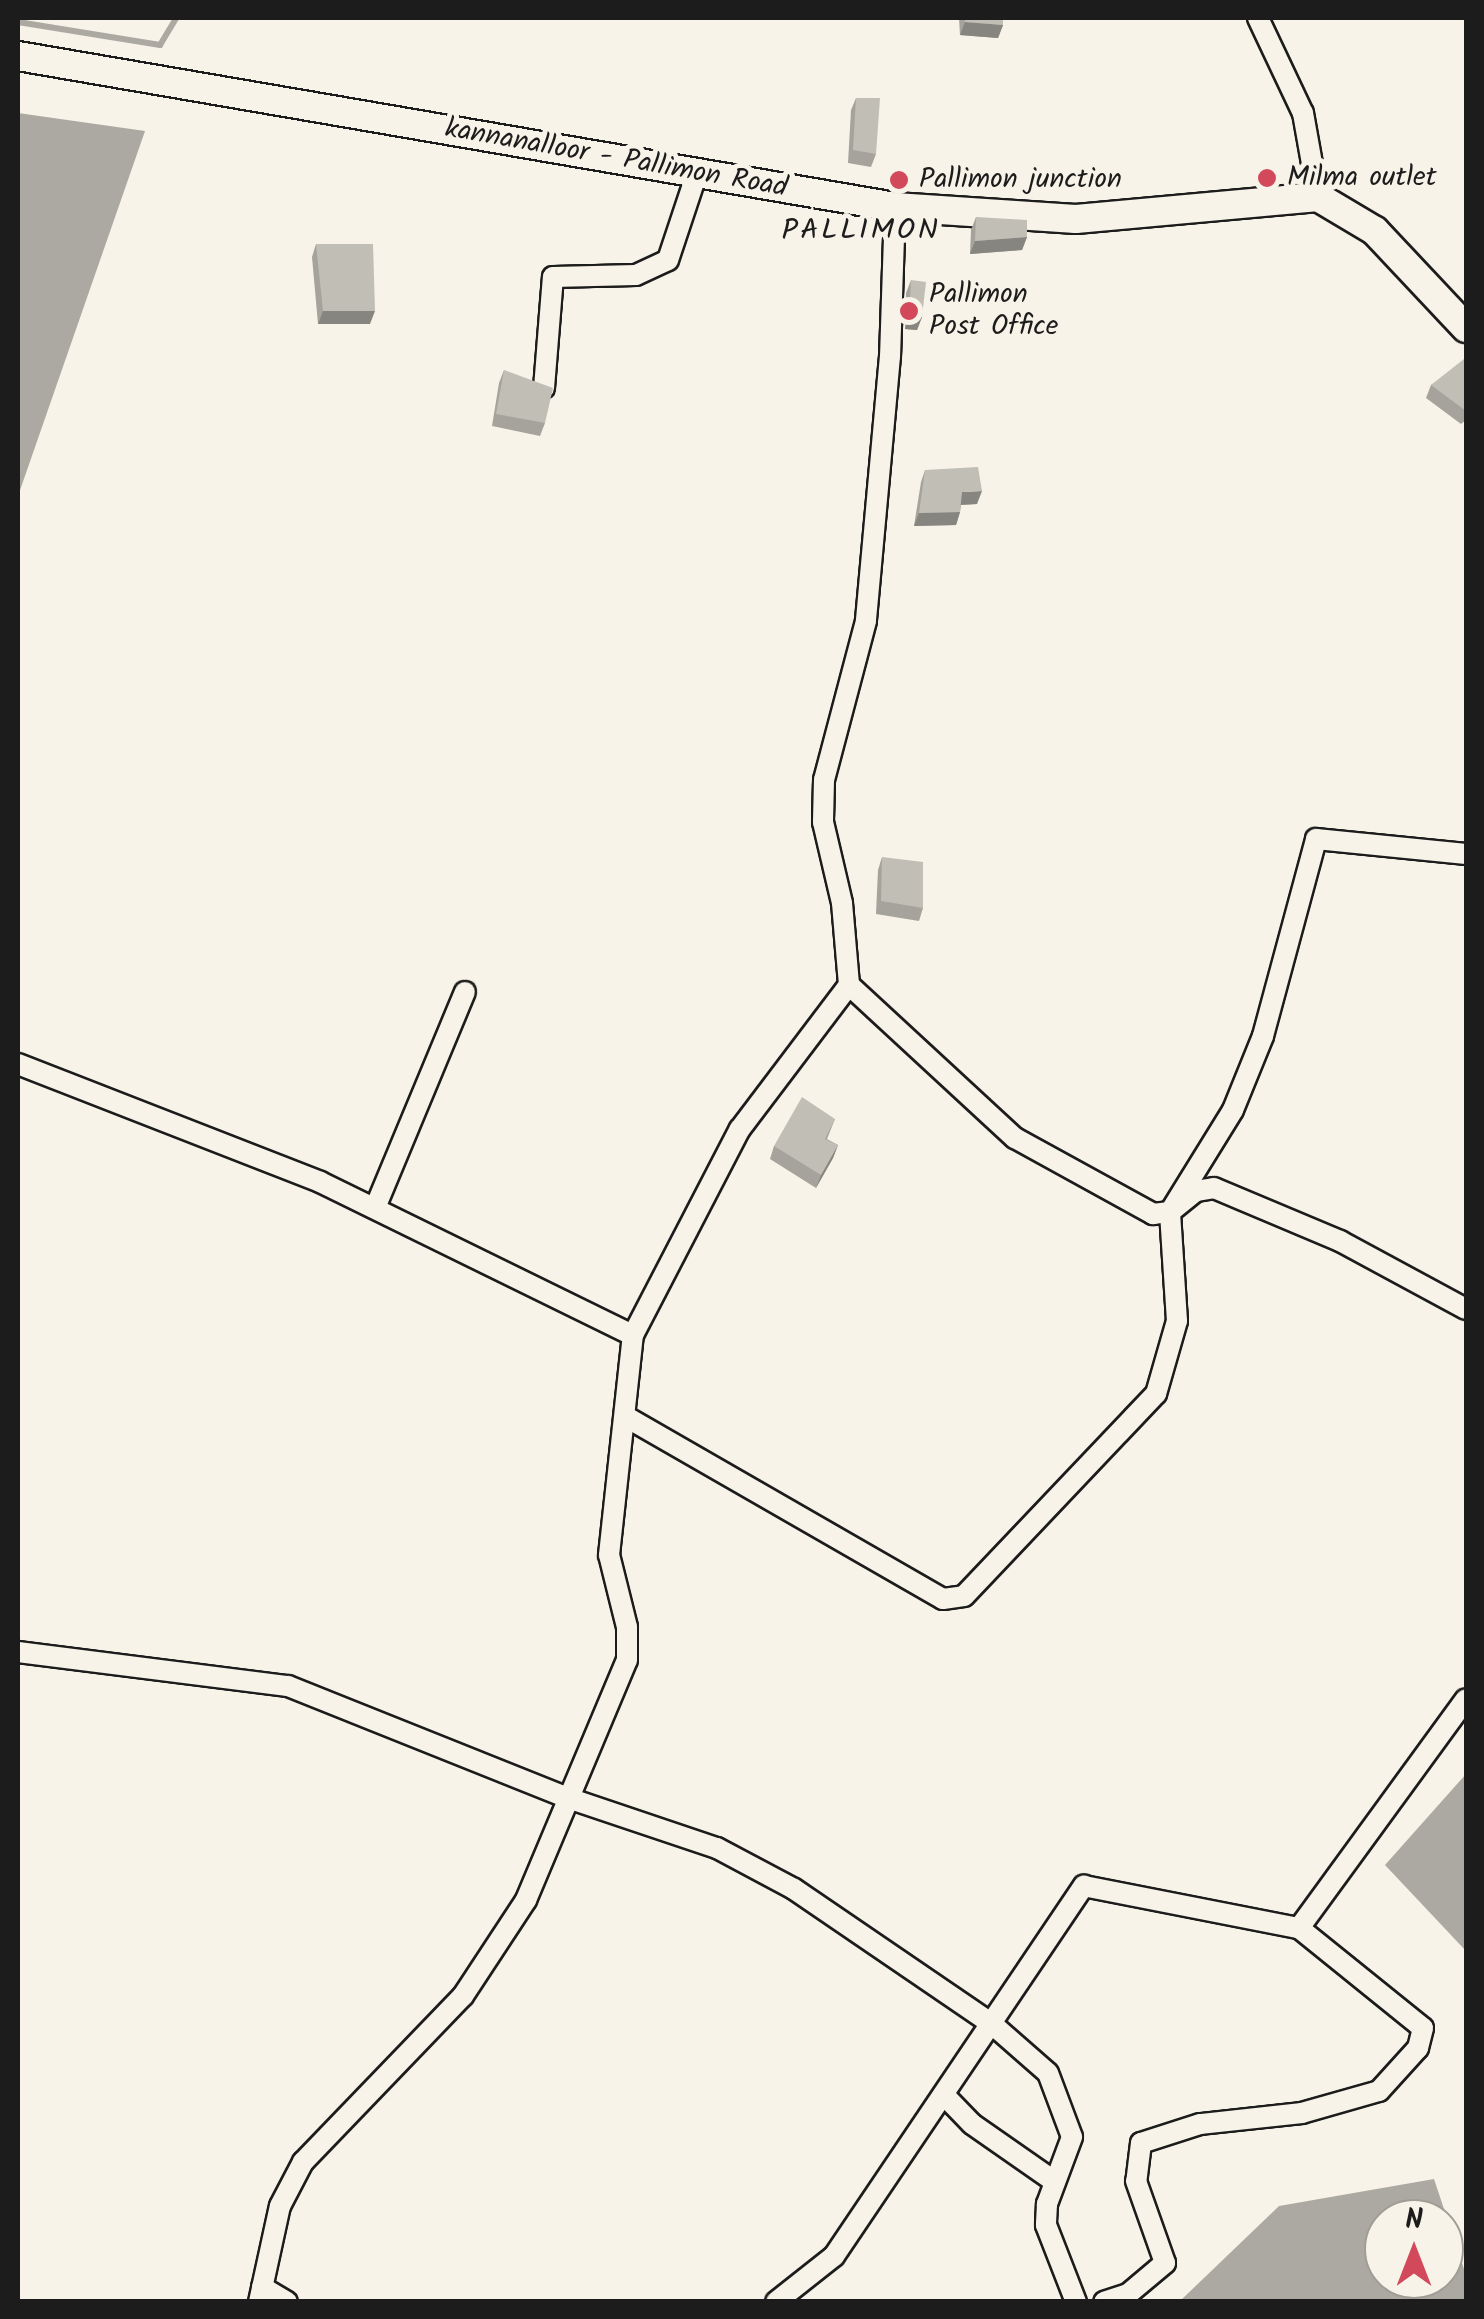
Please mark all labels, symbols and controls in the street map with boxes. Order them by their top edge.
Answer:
street label: kannanalloor - Pallimon Road [442,112,790,206]
place label: Milma outlet [1287,161,1437,195]
place label: Pallimon junction [919,163,1122,197]
marker: Milma outlet [1256,167,1278,189]
marker: Pallimon junction [888,169,910,191]
district label: PALLIMON [782,213,940,249]
place label: Pallimon Post Office [929,278,1058,344]
marker: Pallimon Post Office [898,300,920,322]
text: N [1405,2198,1423,2243]
north arrow [1364,2199,1464,2299]

